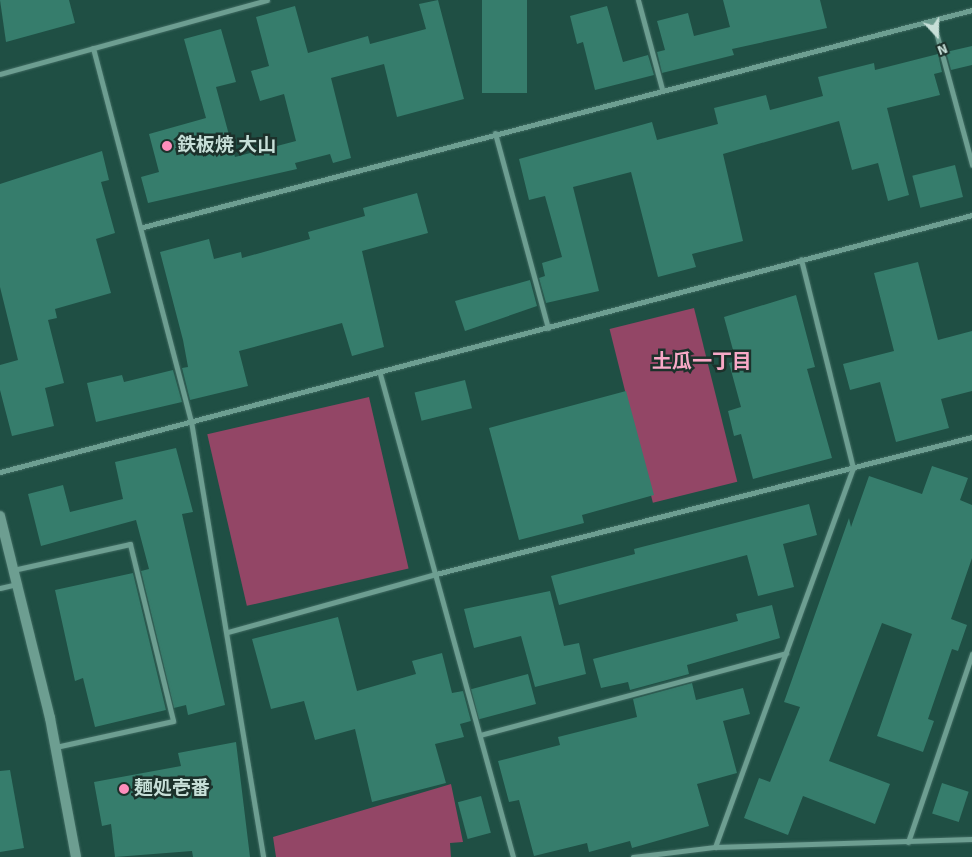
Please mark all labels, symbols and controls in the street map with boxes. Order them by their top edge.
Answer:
north arrow [912,10,962,60]
text: N [935,40,950,59]
place label: 鉄板焼 大山 [177,135,276,157]
marker: 鉄板焼 大山 [161,140,173,152]
district label: 土瓜一丁目 [652,349,752,373]
place label: 麺処壱番 [134,778,210,800]
marker: 麺処壱番 [118,783,130,795]

